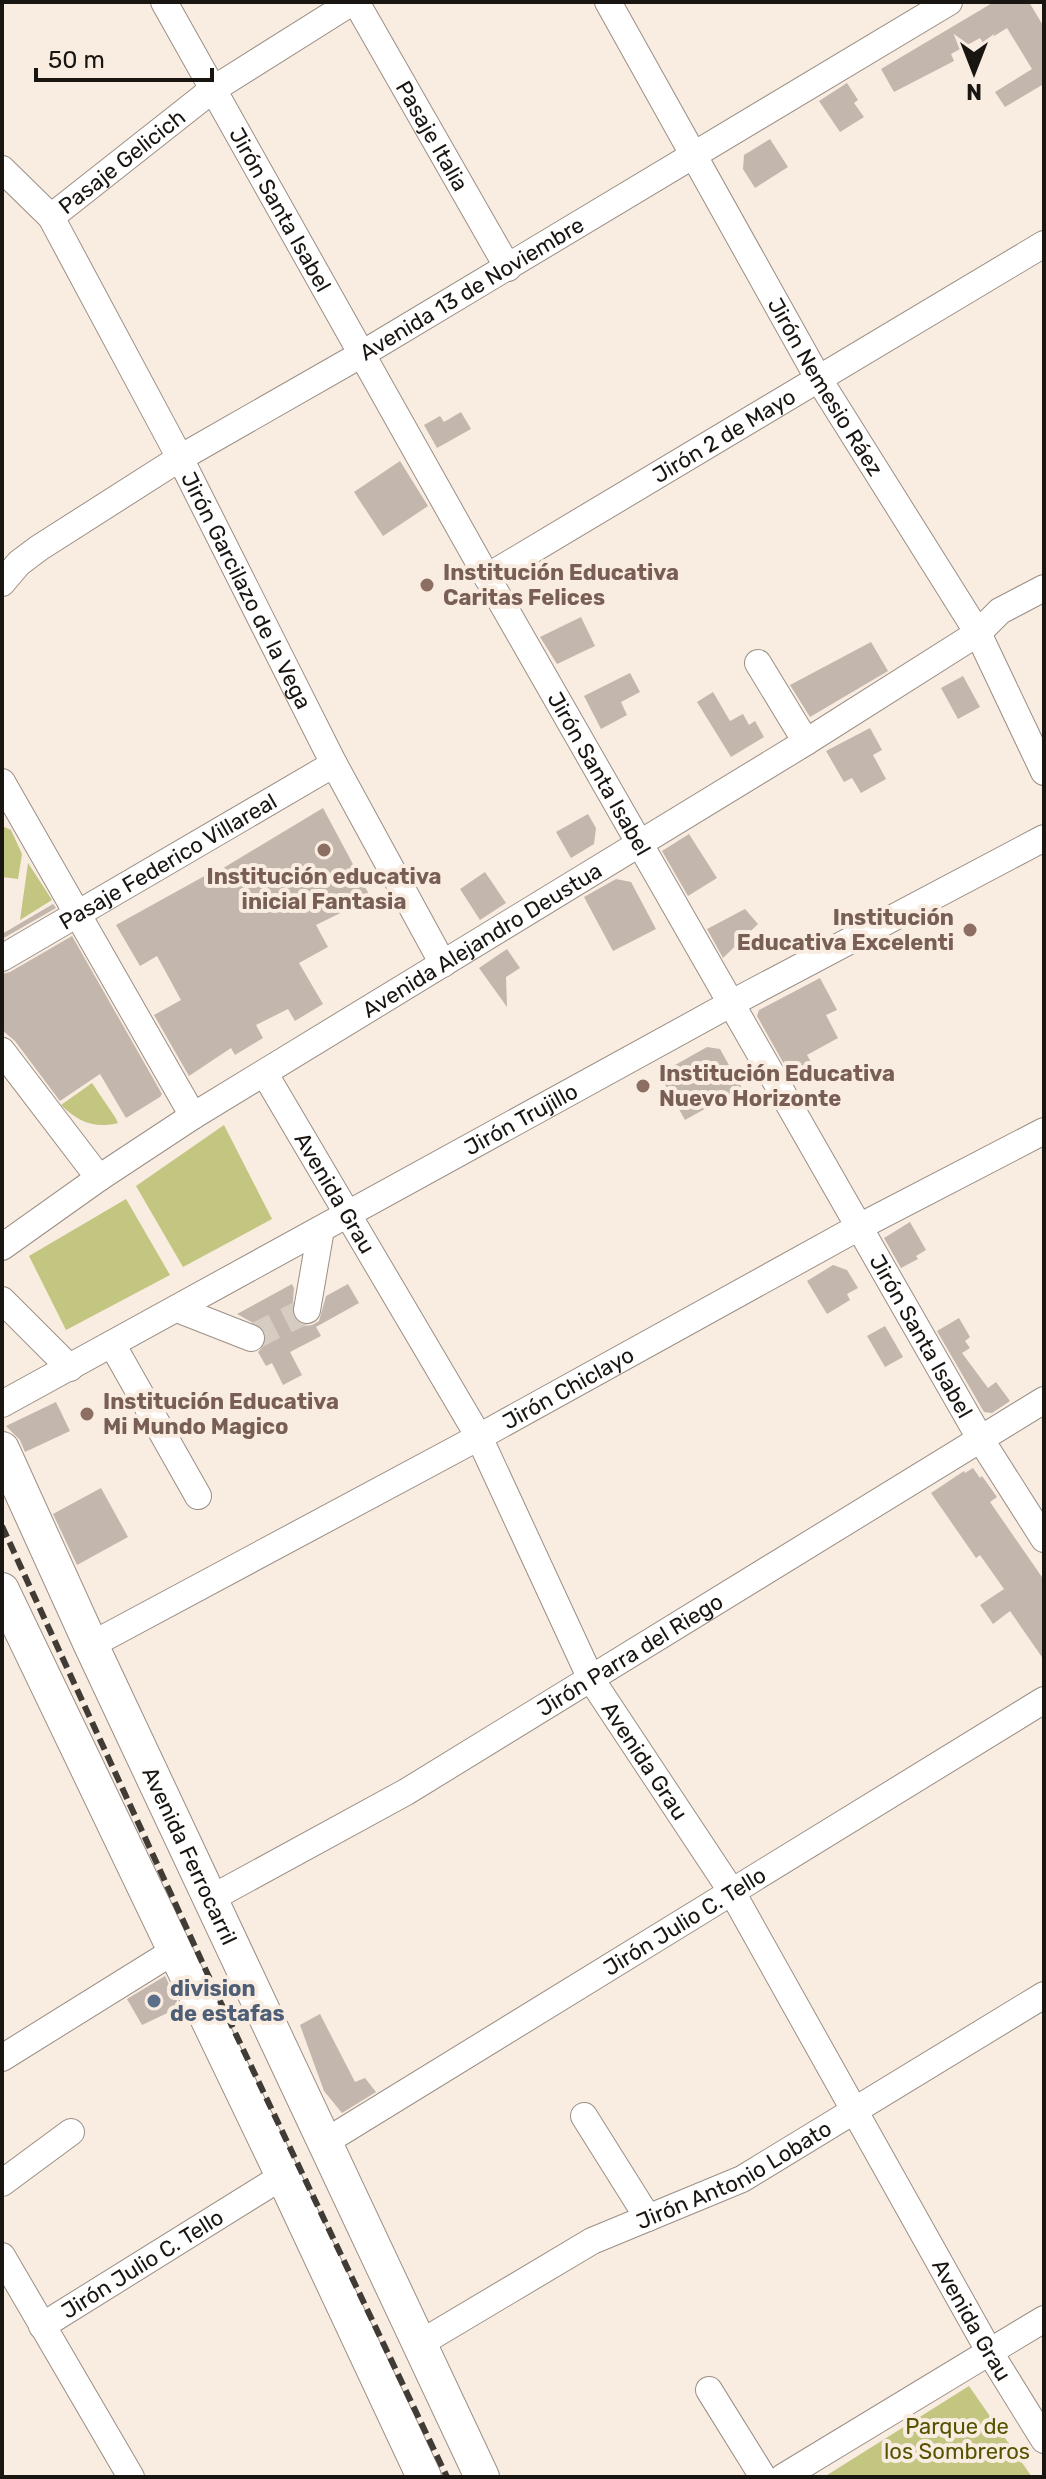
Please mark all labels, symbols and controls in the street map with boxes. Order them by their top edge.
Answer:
scale bar [36,32,212,82]
north arrow [934,32,1014,112]
text: 50 m [48,46,105,74]
street label: Pasaje Italia [390,76,475,196]
text: N [966,78,982,105]
street label: Pasaje Gelicich [53,103,190,220]
street label: Jirón Santa Isabel [224,123,337,296]
street label: Avenida 13 de Noviembre [355,211,589,366]
street label: Jirón Nemesio Ráez [762,293,889,481]
street label: Jirón 2 de Mayo [648,382,800,488]
street label: Jirón Garcilazo de la Vega [176,467,318,713]
place label: Institución Educativa Caritas Felices [443,559,679,611]
marker: Institución Educativa Caritas Felices [418,576,436,594]
street label: Jirón Santa Isabel [542,687,657,860]
street label: Pasaje Federico Villareal [54,787,281,935]
marker: Institución educativa inicial Fantasia [315,841,333,859]
street label: Avenida Alejandro Deustua [357,856,607,1023]
place label: Institución educativa inicial Fantasia [207,863,441,915]
place label: Institución Educativa Excelenti [737,904,954,956]
marker: Institución Educativa Excelenti [961,921,979,939]
place label: Institución Educativa Nuevo Horizonte [659,1060,895,1112]
street label: Jirón Trujillo [459,1077,582,1161]
marker: Institución Educativa Nuevo Horizonte [634,1077,652,1095]
street label: Avenida Grau [289,1127,381,1258]
street label: Jirón Santa Isabel [864,1249,979,1423]
street label: Jirón Chiclayo [498,1341,638,1435]
place label: Institución Educativa Mi Mundo Magico [103,1388,339,1440]
marker: Institución Educativa Mi Mundo Magico [78,1405,96,1423]
street label: Jirón Parra del Riego [532,1587,728,1722]
street label: Avenida Grau [596,1696,694,1825]
street label: Avenida Ferrocarril [137,1762,243,1949]
street label: Jirón Julio C. Tello [598,1861,771,1981]
place label: division de estafas [170,1975,285,2027]
marker: division de estafas [145,1992,163,2010]
street label: Jirón Antonio Lobato [632,2114,836,2235]
street label: Jirón Julio C. Tello [56,2203,228,2324]
street label: Avenida Grau [927,2254,1018,2386]
park label: Parque de los Sombreros [884,2413,1030,2465]

